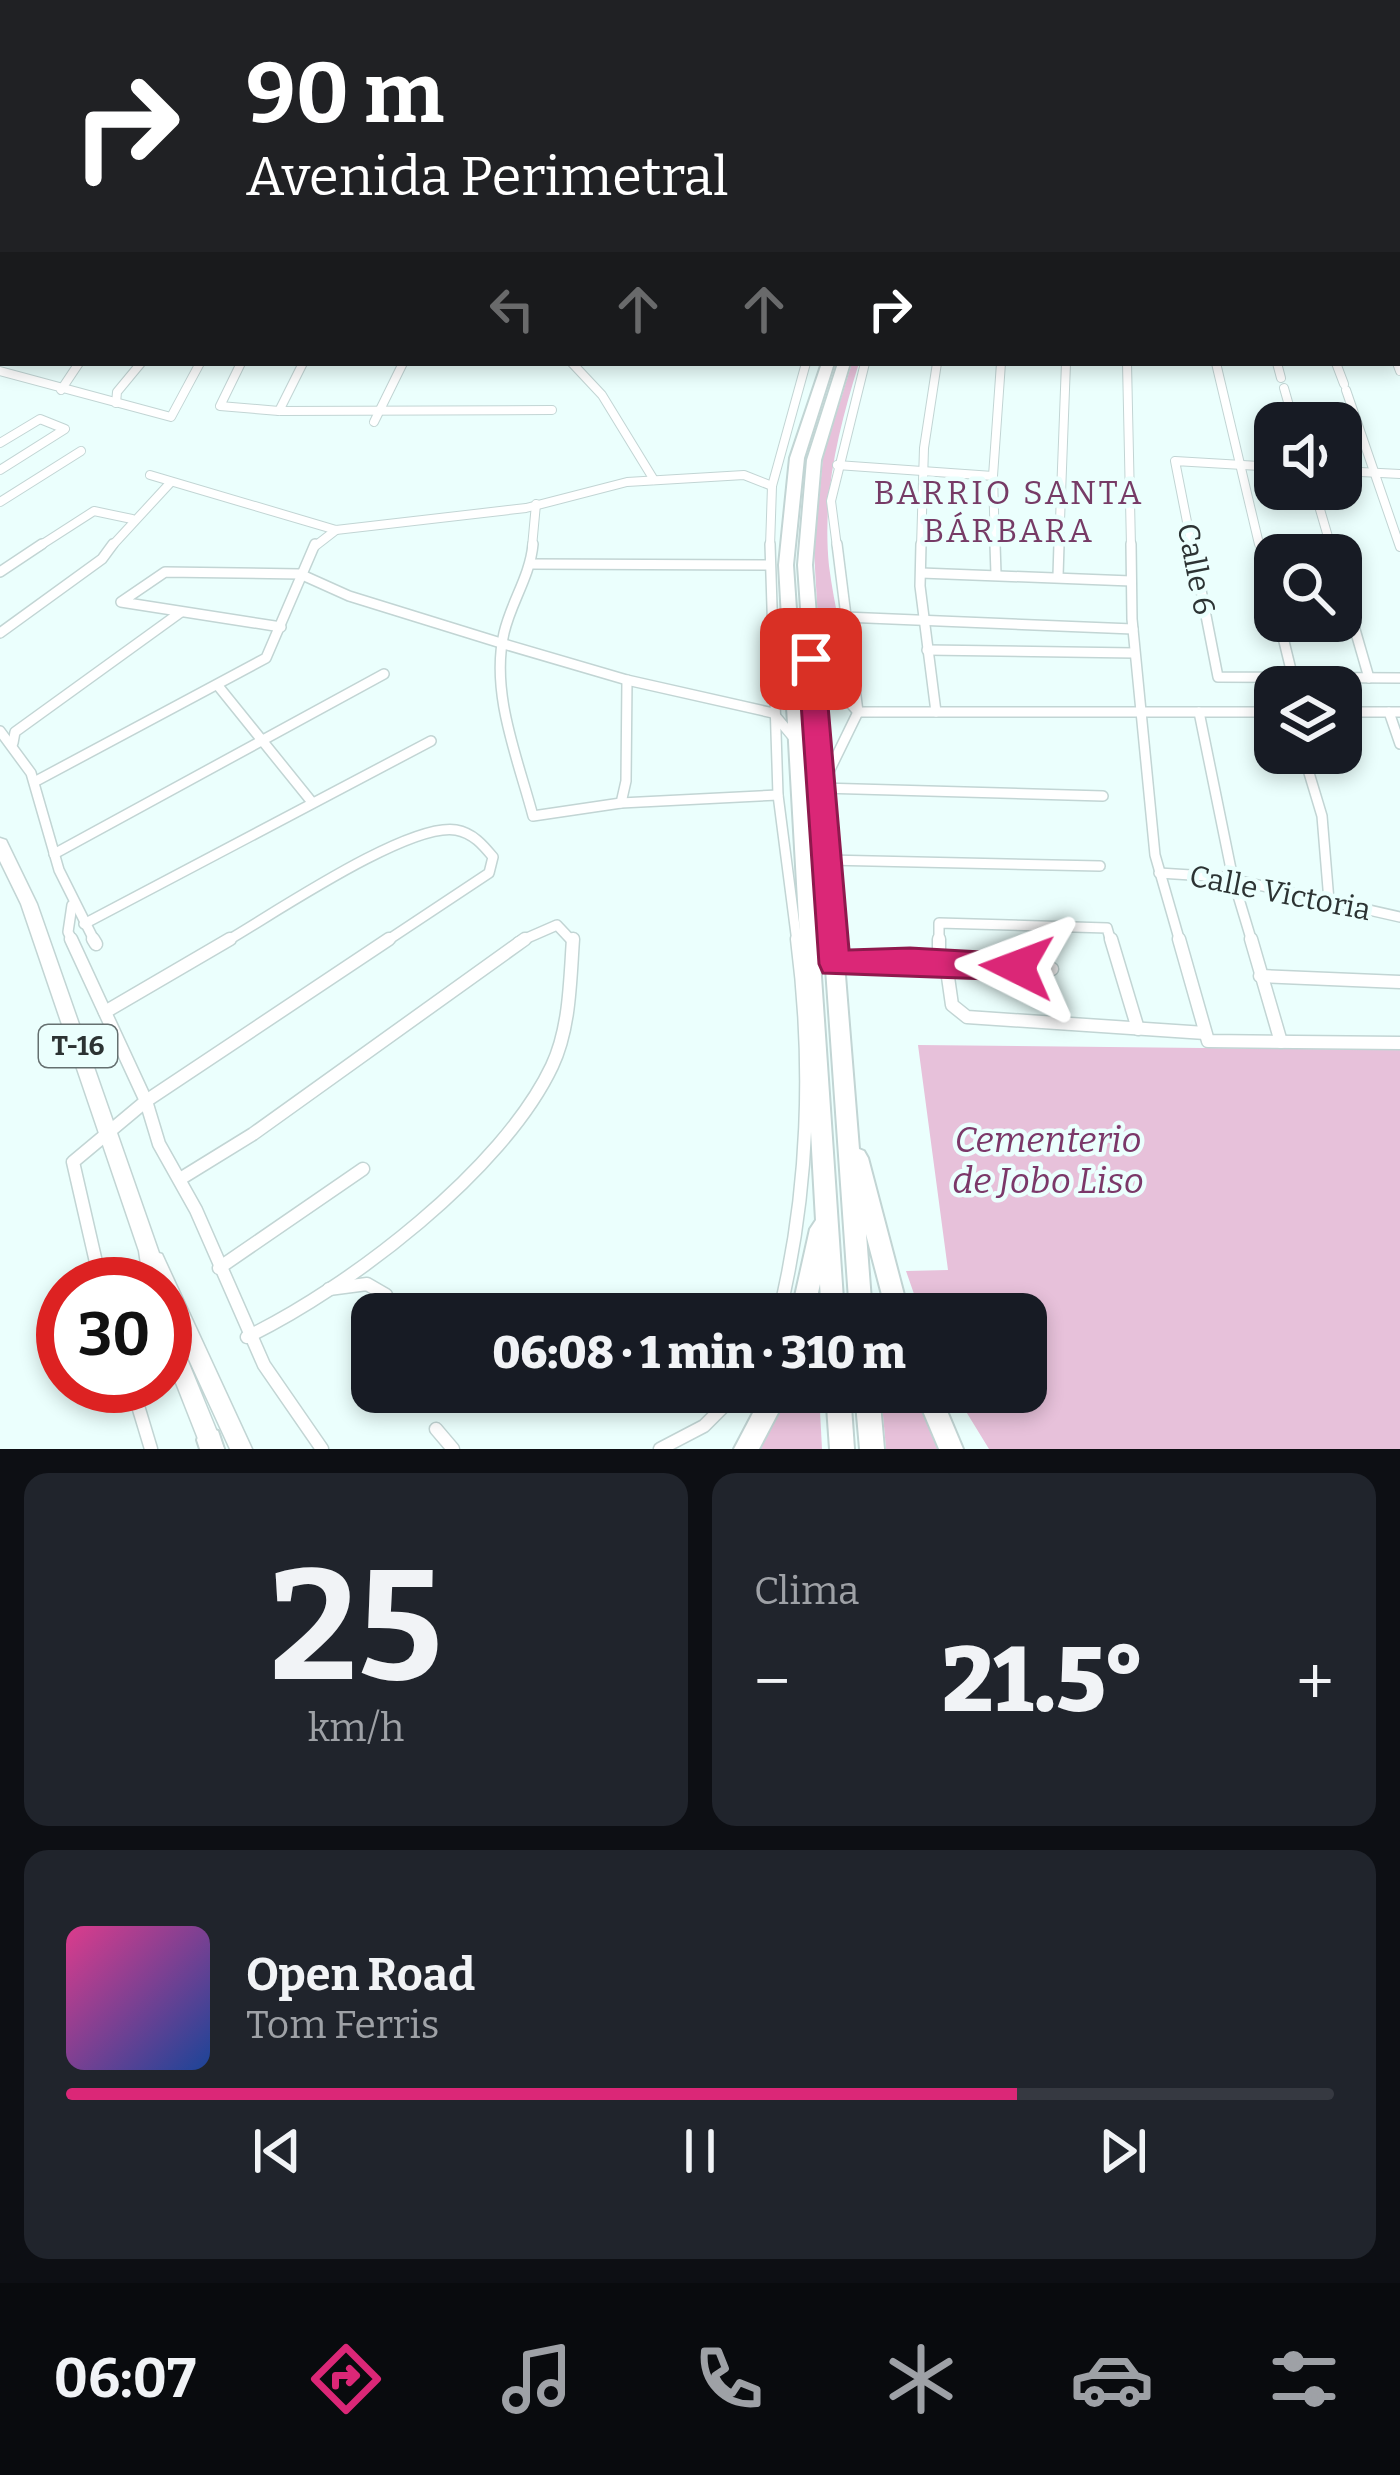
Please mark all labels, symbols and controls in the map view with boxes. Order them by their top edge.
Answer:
text: 90 m [246,43,444,144]
icon: right [48,48,204,204]
text: Avenida Perimetral [246,145,728,209]
icon: left [479,276,545,342]
icon: ahead [605,276,671,342]
icon: ahead [731,276,797,342]
icon: right [857,276,923,342]
map controls [1254,402,1362,774]
button: sound [1254,402,1362,510]
district label: BARRIO SANTA BÁRBARA [874,473,1144,551]
street label: Calle 6 [1170,520,1222,618]
button: search [1254,534,1362,642]
pin [760,608,862,710]
icon: arrive [778,626,844,692]
button: layers [1254,666,1362,774]
street label: Calle Victoria [1186,858,1374,928]
position arrow [954,904,1080,1030]
road number: T-16 [39,1025,117,1067]
park label: Cementerio de Jobo Liso [952,1118,1144,1203]
speed limit sign: 30 [36,1257,192,1413]
text: 06:08 · 1 min · 310 m [492,1326,906,1380]
text: 25 [269,1533,443,1720]
text: Clima [754,1568,859,1614]
text: 21.5° [942,1627,1145,1735]
text: − [754,1642,790,1721]
text: + [1296,1642,1334,1721]
text: km/h [308,1705,404,1751]
text: Open Road [246,1948,475,2002]
text: Tom Ferris [246,2002,439,2048]
icon: previous [244,2118,310,2184]
icon: pause [667,2118,733,2184]
icon: next [1090,2118,1156,2184]
icon: directions [304,2337,388,2421]
icon: music [495,2337,579,2421]
icon: phone [687,2337,771,2421]
icon: climate [879,2337,963,2421]
icon: car [1070,2337,1154,2421]
icon: filters [1262,2337,1346,2421]
text: 06:07 [54,2347,196,2411]

